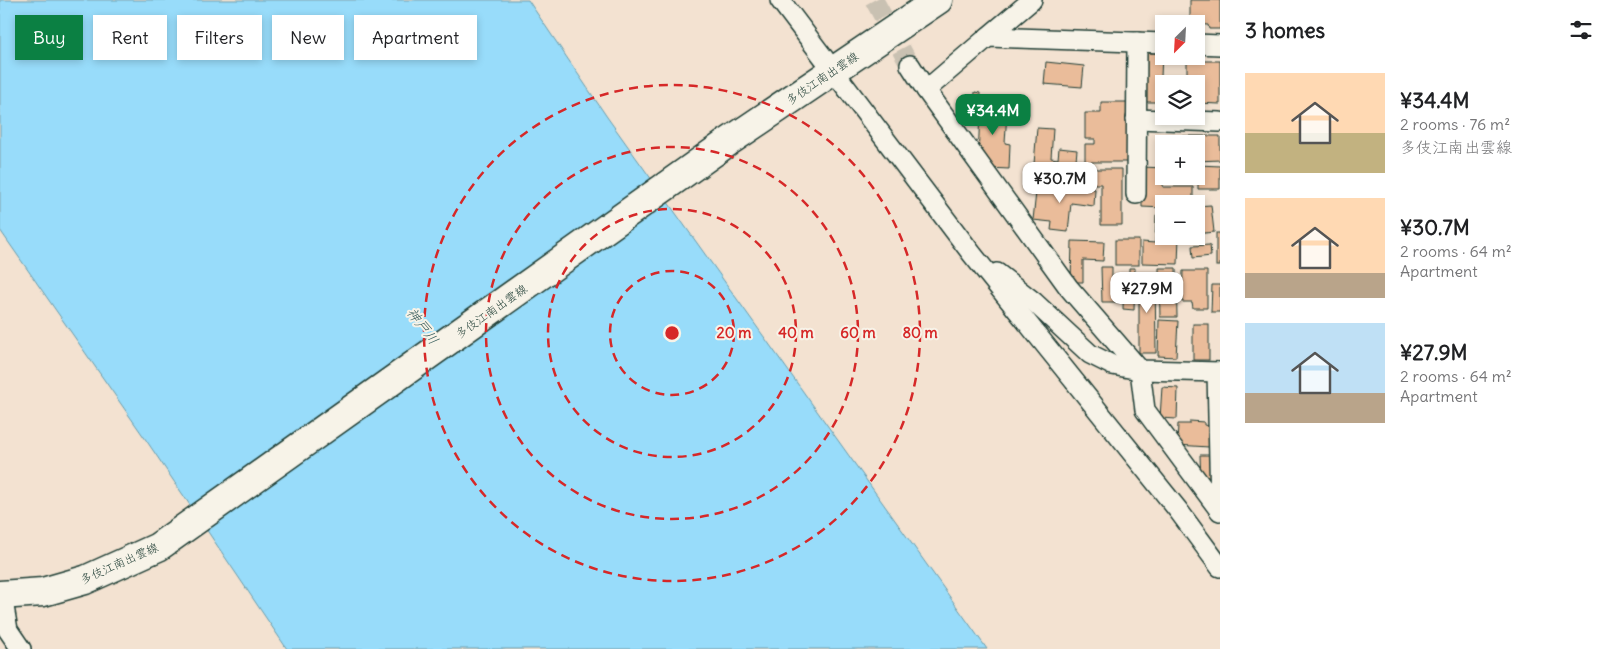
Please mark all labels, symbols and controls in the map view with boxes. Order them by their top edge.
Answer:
chip: Buy [15,15,83,60]
chip: Rent [93,15,167,60]
chip: Filters [177,15,262,60]
chip: New [272,15,344,60]
chip: Apartment [354,15,477,60]
north arrow [1155,15,1205,65]
map controls [1155,15,1205,245]
icon: filters [1567,16,1595,44]
text: 3 homes [1245,17,1325,44]
street label: 多伎江南出雲線 [783,48,861,108]
button: layers [1155,75,1205,125]
text: ¥34.4M [1400,87,1470,114]
icon: home [1285,93,1345,153]
pin: ¥34.4M [952,94,1034,136]
text: ¥34.4M [967,100,1019,120]
text: 2 rooms · 76 m² [1400,114,1510,134]
button: + [1155,135,1205,185]
text: 多伎江南出雲線 [1400,137,1512,157]
pin: ¥30.7M [1019,162,1101,204]
text: ¥30.7M [1033,168,1087,188]
button: − [1155,195,1205,245]
text: ¥30.7M [1400,214,1470,241]
icon: home [1285,218,1345,278]
text: 2 rooms · 64 m² [1400,241,1512,261]
text: Apartment [1400,261,1478,281]
pin: ¥27.9M [1106,272,1188,314]
text: ¥27.9M [1121,278,1173,298]
street label: 多伎江南出雲線 [452,281,530,341]
water label: 神戸川 [403,304,443,348]
text: 20 m [717,323,751,342]
text: 40 m [778,323,814,342]
text: 60 m [840,323,876,342]
text: 80 m [902,323,938,342]
centre of rings [663,324,681,342]
text: ¥27.9M [1400,339,1468,366]
icon: home [1285,343,1345,403]
text: 2 rooms · 64 m² [1400,366,1512,386]
text: Apartment [1400,386,1478,406]
street label: 多伎江南出雲線 [78,539,160,587]

